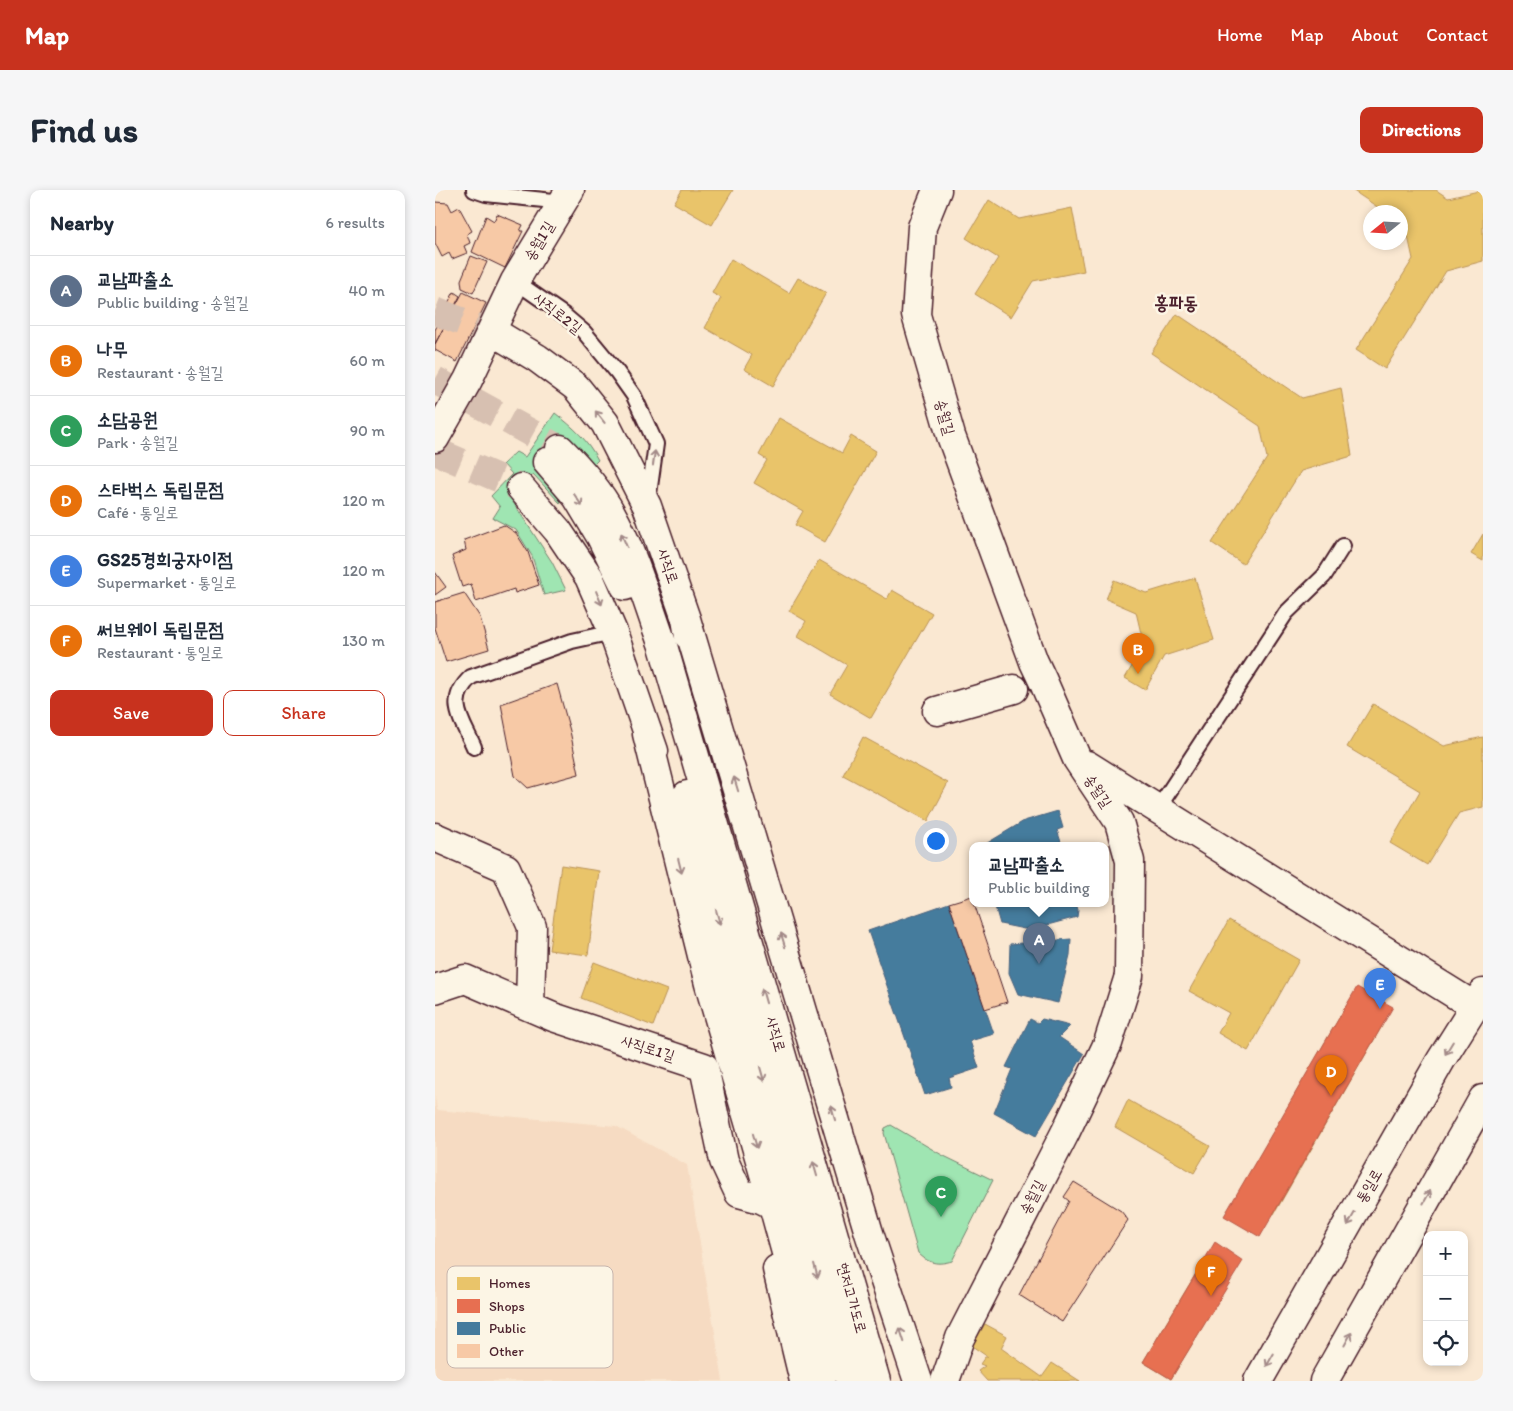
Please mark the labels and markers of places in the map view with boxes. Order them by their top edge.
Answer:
pin: B [1122,633,1154,674]
pin: A [1023,923,1055,964]
pin: E [1364,968,1396,1009]
pin: D [1315,1055,1347,1096]
pin: C [925,1176,957,1217]
pin: F [1195,1255,1227,1296]

